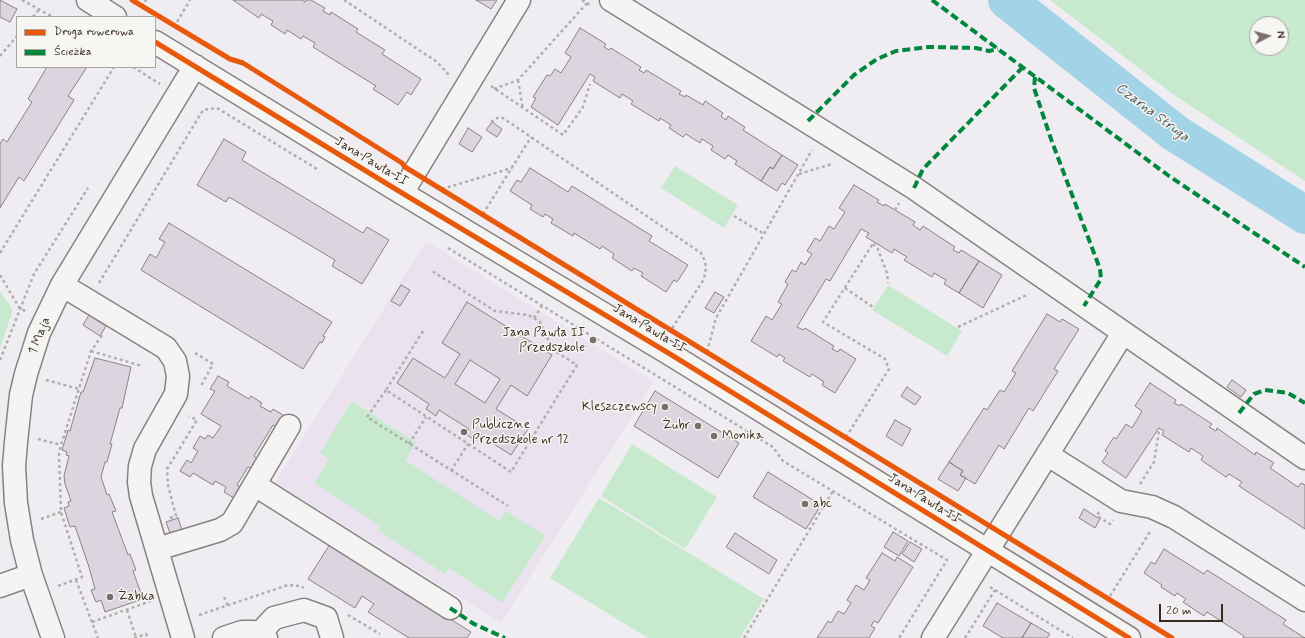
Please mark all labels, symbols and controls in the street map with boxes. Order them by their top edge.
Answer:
legend [16,16,156,68]
north arrow [1249,16,1289,56]
text: Droga rowerowa [54,24,134,40]
text: N [1273,30,1287,39]
text: Ścieżka [54,44,92,60]
water label: Czarna Struga [1112,80,1192,146]
street label: Jana Pawła II [332,134,410,190]
street label: Jana Pawła II [610,301,688,357]
street label: 1 Maja [25,315,55,357]
place label: Jana Pawła II Przedszkole [502,325,585,356]
marker: Jana Pawła II Przedszkole [588,335,598,345]
place label: Kleszczewscy [582,399,657,415]
marker: Kleszczewscy [660,402,670,412]
place label: Publiczne Przedszkole nr 12 [472,417,569,448]
place label: Żubr [662,418,690,434]
marker: Żubr [693,421,703,431]
marker: Publiczne Przedszkole nr 12 [459,427,469,437]
place label: Monika [722,428,764,444]
marker: Monika [709,431,719,441]
street label: Jana Pawła II [885,471,963,527]
place label: abc [813,496,832,512]
marker: abc [800,499,810,509]
place label: Żabka [118,589,155,605]
marker: Żabka [105,592,115,602]
scale bar [1161,596,1225,622]
text: 20 m [1166,603,1192,619]

